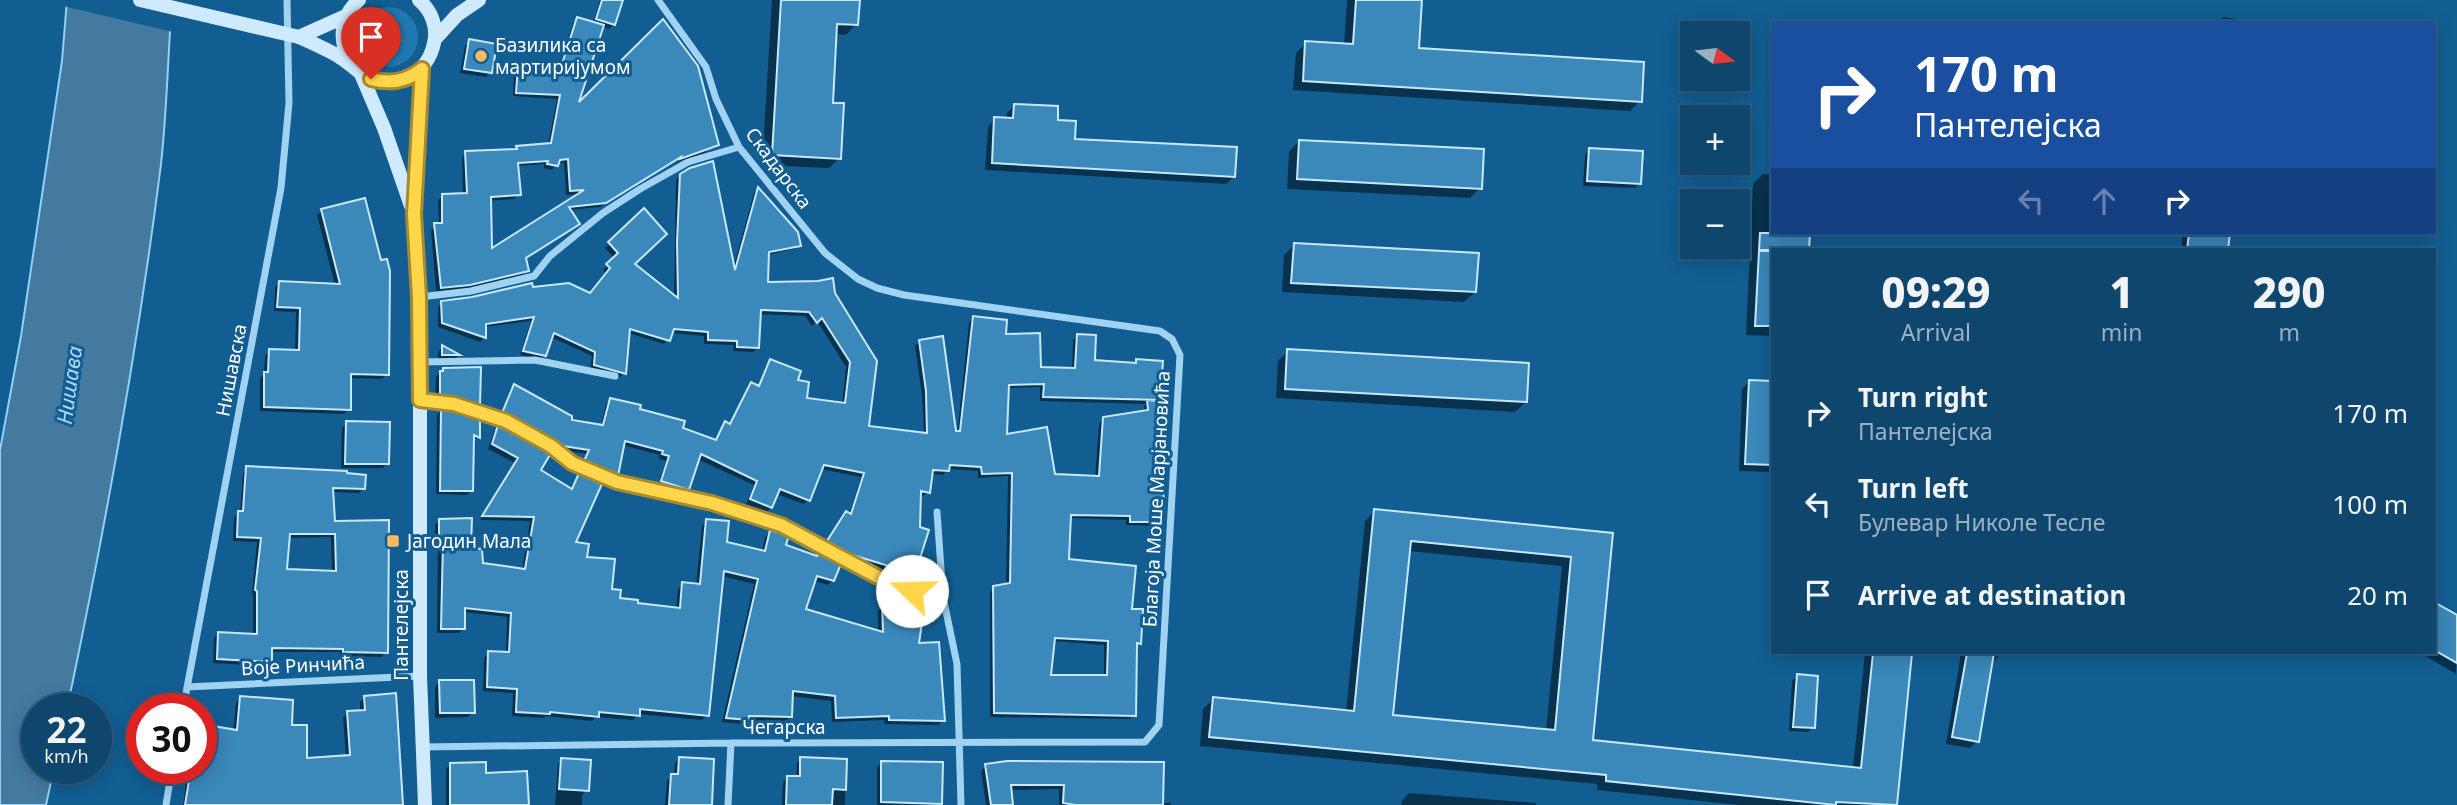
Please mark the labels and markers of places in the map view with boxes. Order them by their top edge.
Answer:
pin [341,7,401,79]
place label: Базилика са мартиријумом [495,32,631,80]
marker: Базилика са мартиријумом [473,48,489,64]
place label: Јагодин Мала [405,528,531,554]
marker: Јагодин Мала [385,533,401,549]

